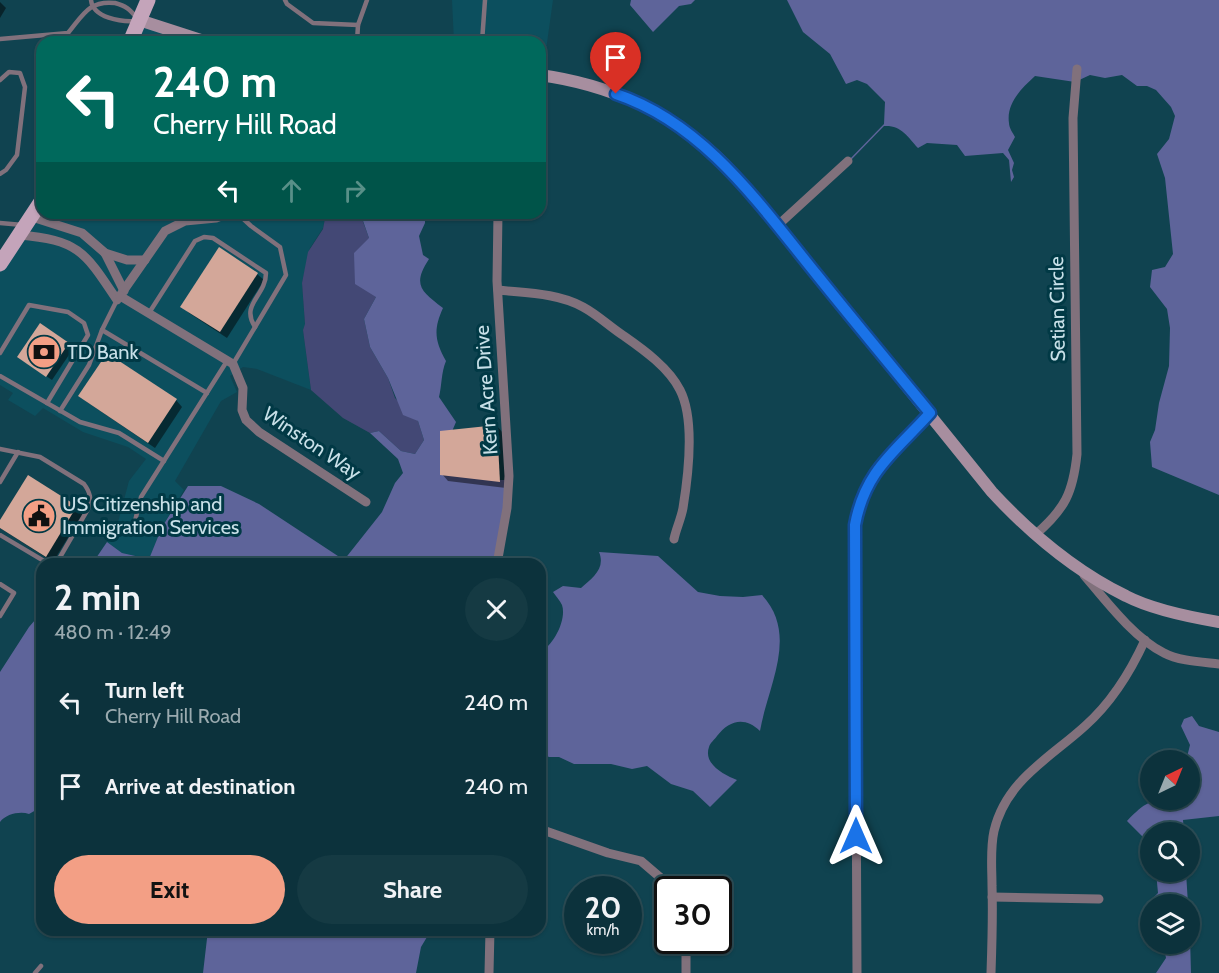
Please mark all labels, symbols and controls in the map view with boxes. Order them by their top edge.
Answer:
pin [590,32,641,94]
icon: arrive [599,41,632,74]
text: 240 m [153,56,277,108]
icon: left [54,60,132,138]
text: Cherry Hill Road [153,108,337,141]
icon: left [212,174,245,207]
icon: ahead [275,174,308,207]
icon: right [338,174,371,207]
street label: Setian Circle [1044,256,1070,362]
street label: Kern Acre Drive [470,324,502,456]
bank icon: TD Bank [26,334,62,370]
place label: TD Bank [67,340,138,364]
street label: Winston Way [258,401,366,485]
place label: US Citizenship and Immigration Services [62,492,239,539]
public building icon: US Citizenship and Immigration Services [21,498,57,534]
text: 2 min [54,575,141,619]
button: close [465,578,528,641]
text: 480 m · 12:49 [54,620,172,644]
text: Turn left [105,677,184,704]
icon: left [54,686,87,719]
text: 240 m [464,689,528,716]
text: Cherry Hill Road [105,704,241,728]
north arrow [1140,750,1200,810]
map controls [1140,750,1200,954]
icon: arrive [54,770,87,803]
text: Arrive at destination [105,773,295,800]
text: 240 m [464,773,528,800]
position arrow [824,804,888,868]
button: search [1140,822,1200,882]
button: Exit [54,855,285,924]
button: Share [297,855,528,924]
speed limit sign: 30 [654,876,732,954]
text: 20 [584,889,622,926]
button: layers [1140,894,1200,954]
text: km/h [587,921,619,939]

